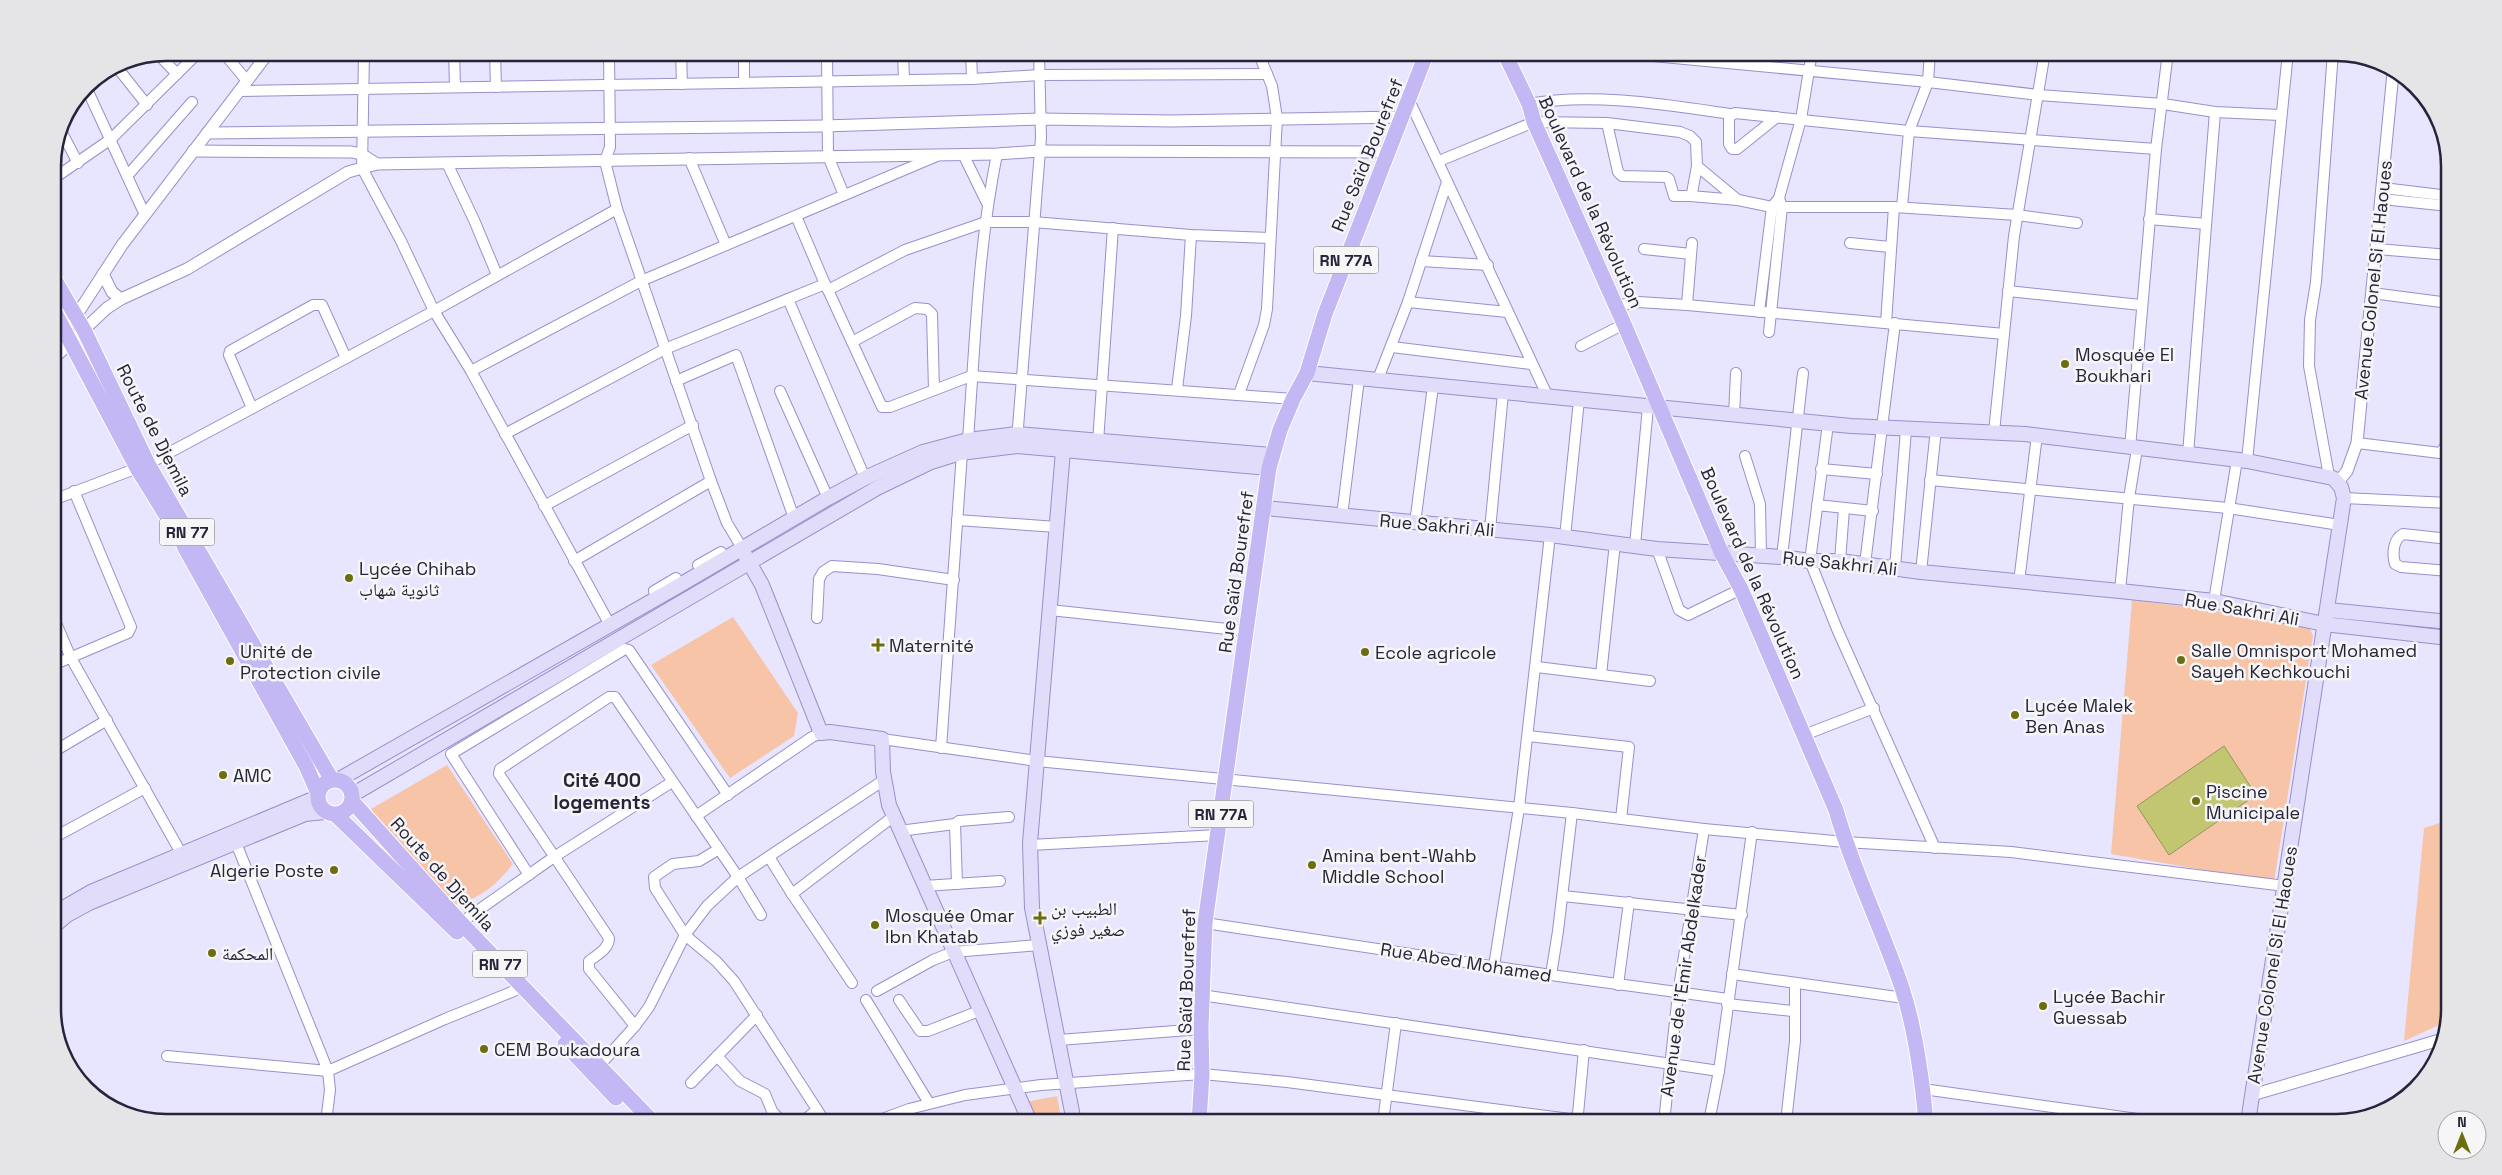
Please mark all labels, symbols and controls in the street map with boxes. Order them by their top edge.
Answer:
street label: Rue Saïd Bourefref [1326,75,1408,235]
street label: Boulevard de la Révolution [1534,92,1648,312]
street label: Avenue Colonel Si El Haoues [2349,159,2397,401]
road number: RN 77A [1314,246,1378,274]
place label: Mosquée El Boukhari [2075,343,2174,387]
marker: Mosquée El Boukhari [2059,358,2071,370]
street label: Route de Djemila [112,360,198,500]
street label: Boulevard de la Révolution [1696,463,1810,683]
street label: Rue Saïd Bourefref [1213,490,1259,654]
street label: Rue Sakhri Ali [1378,509,1496,541]
road number: RN 77 [160,518,214,546]
street label: Rue Sakhri Ali [1781,546,1899,580]
place label: Lycée Chihab ثانوية شهاب [359,557,476,601]
marker: Lycée Chihab ثانوية شهاب [343,572,355,584]
street label: Rue Sakhri Ali [2183,588,2301,630]
place label: Maternité [889,634,974,657]
marker: Maternité [871,638,885,652]
place label: Salle Omnisport Mohamed Sayeh Kechkouchi [2191,639,2417,683]
place label: Unité de Protection civile [240,640,381,684]
place label: Ecole agricole [1375,641,1497,664]
marker: Ecole agricole [1359,646,1371,658]
marker: Salle Omnisport Mohamed Sayeh Kechkouchi [2175,654,2187,666]
marker: Unité de Protection civile [224,655,236,667]
place label: Lycée Malek Ben Anas [2025,694,2133,738]
marker: Lycée Malek Ben Anas [2009,709,2021,721]
place label: AMC [233,764,271,787]
district label: Cité 400 logements [553,768,651,815]
marker: AMC [217,769,229,781]
place label: Piscine Municipale [2206,780,2300,824]
marker: Piscine Municipale [2190,795,2202,807]
road number: RN 77A [1188,801,1254,828]
street label: Route de Djemila [386,812,500,936]
place label: Amina bent-Wahb Middle School [1322,844,1477,888]
street label: Avenue Colonel Si El Haoues [2242,844,2302,1086]
street label: Avenue de l'Emir Abdelkader [1655,854,1711,1098]
place label: Algerie Poste [210,859,324,882]
marker: Amina bent-Wahb Middle School [1306,859,1318,871]
marker: Algerie Poste [328,864,340,876]
place label: الطبيب بن صغير فوزي [1051,897,1125,944]
place label: Mosquée Omar Ibn Khatab [885,904,1015,948]
street label: Rue Saïd Bourefref [1172,908,1200,1072]
marker: الطبيب بن صغير فوزي [1033,911,1047,925]
marker: Mosquée Omar Ibn Khatab [869,919,881,931]
street label: Rue Abed Mohamed [1379,937,1553,987]
place label: المحكمة [222,942,273,965]
marker: المحكمة [206,947,218,959]
road number: RN 77 [472,951,528,978]
place label: Lycée Bachir Guessab [2053,985,2166,1029]
marker: Lycée Bachir Guessab [2037,1000,2049,1012]
place label: CEM Boukadoura [494,1038,640,1061]
marker: CEM Boukadoura [478,1043,490,1055]
north arrow [2437,1110,2487,1160]
text: N [2457,1113,2467,1131]

